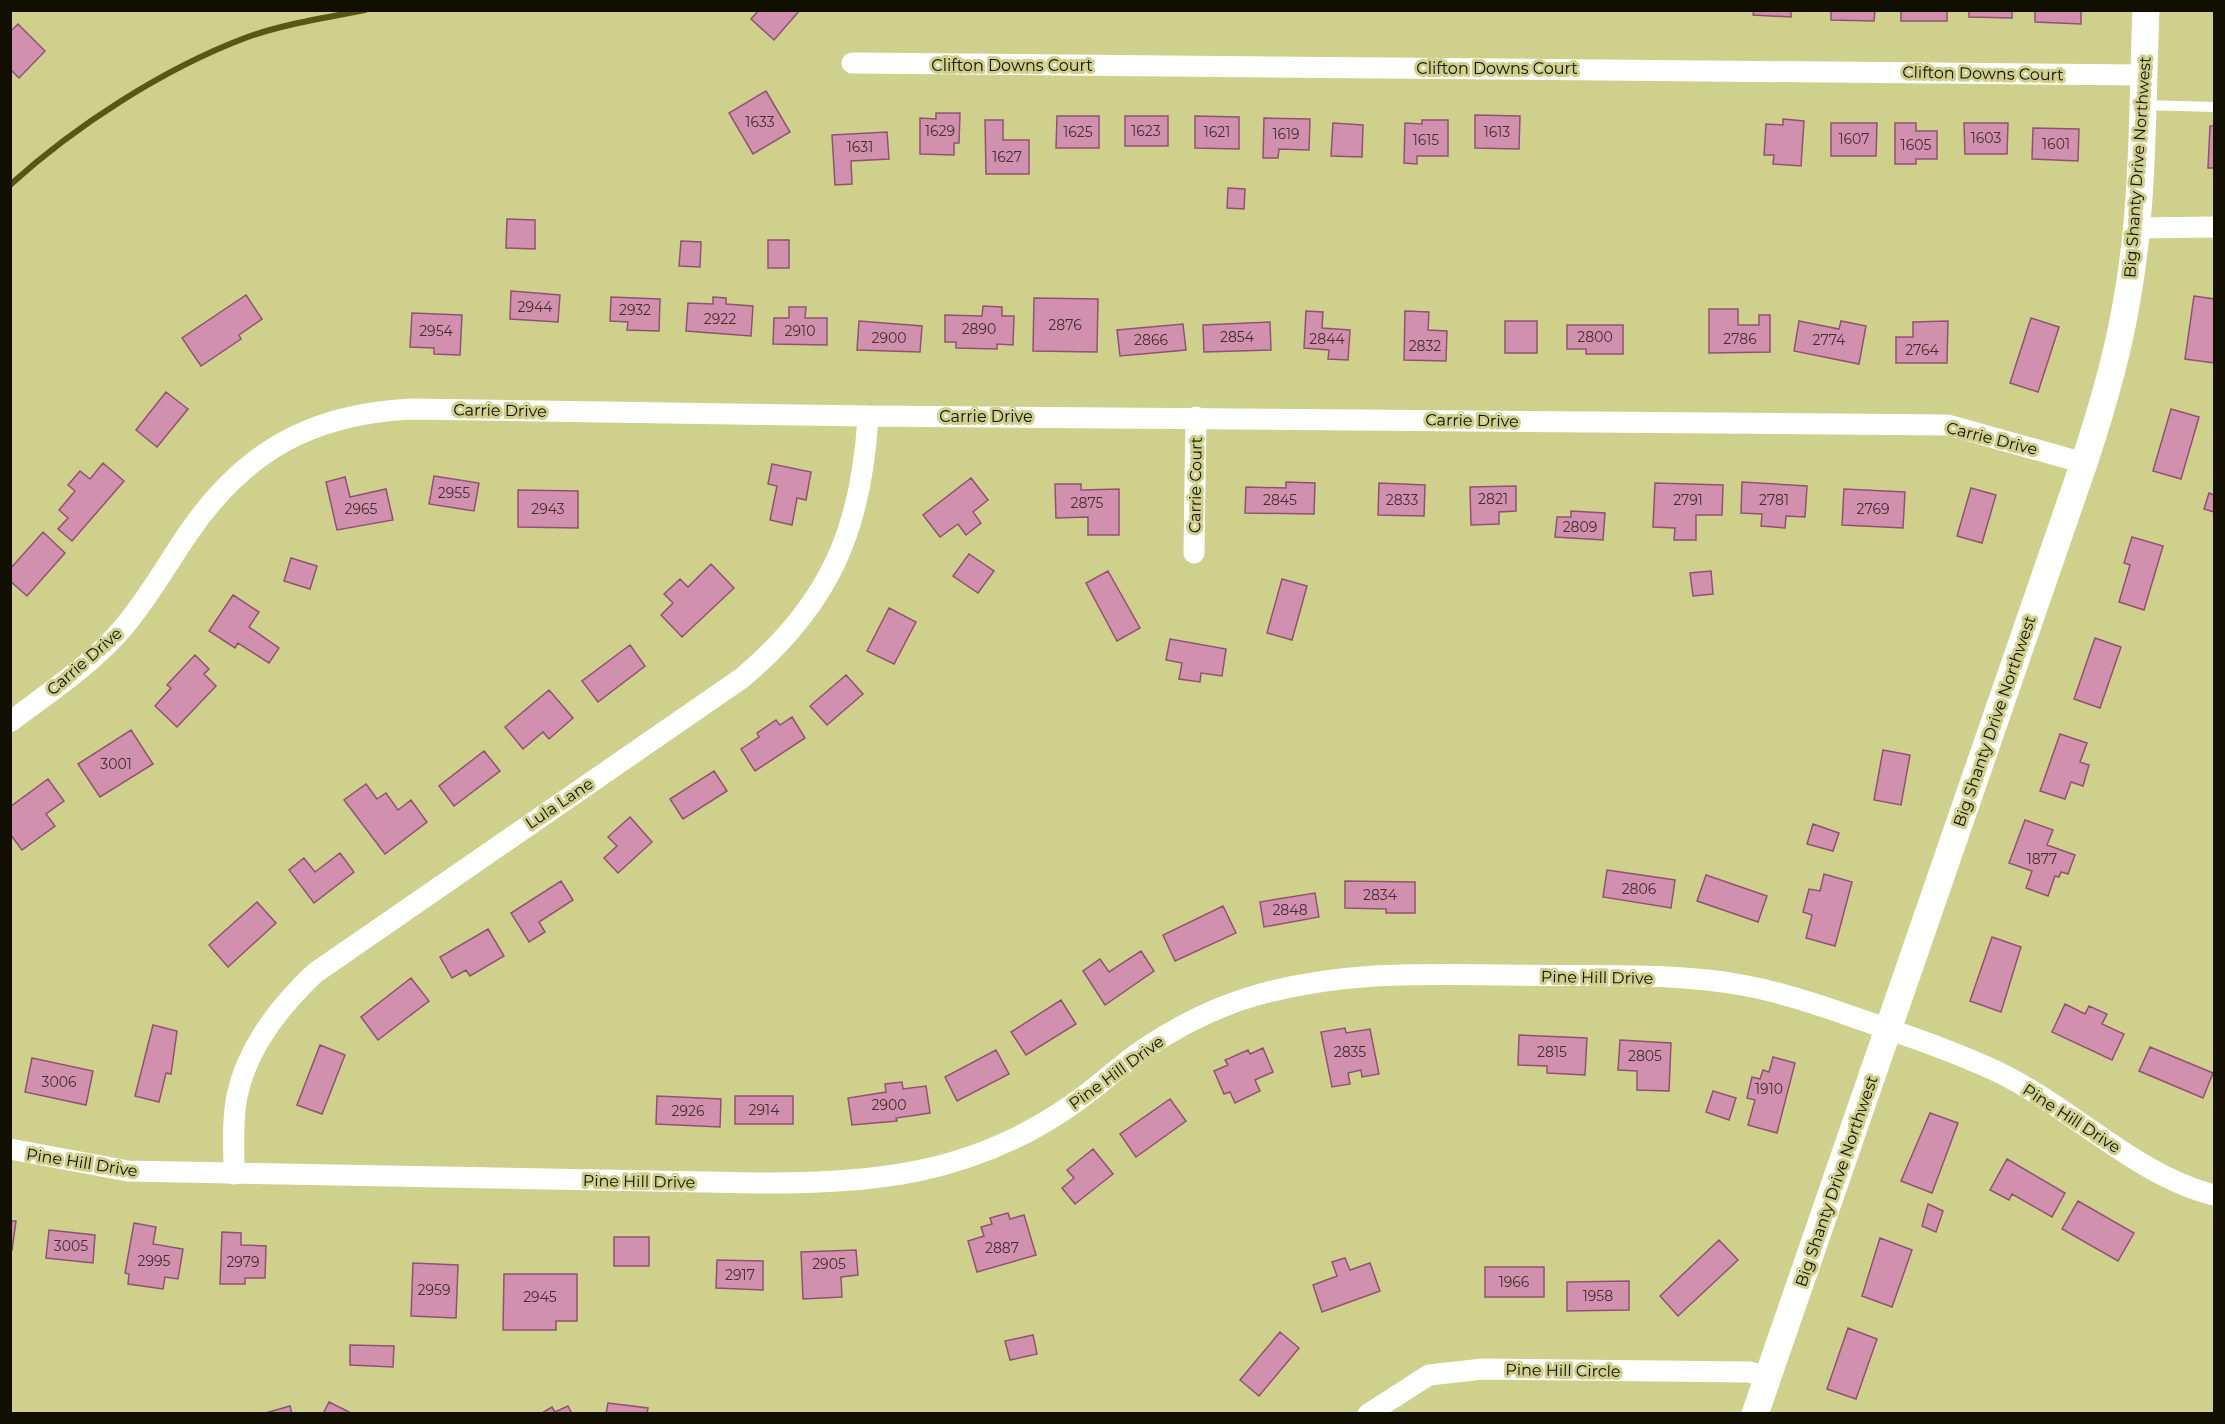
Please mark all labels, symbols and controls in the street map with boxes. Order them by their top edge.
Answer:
street label: Big Shanty Drive Northwest [2120,55,2155,278]
street label: Clifton Downs Court [931,56,1093,75]
street label: Clifton Downs Court [1416,59,1578,78]
street label: Clifton Downs Court [1902,63,2064,84]
house number: 1633 [745,113,775,131]
house number: 1629 [925,122,955,140]
house number: 1623 [1131,122,1161,140]
house number: 1625 [1063,123,1093,141]
house number: 1621 [1204,123,1230,141]
house number: 1613 [1484,123,1510,141]
house number: 1619 [1272,125,1300,143]
house number: 1603 [1971,129,2001,147]
house number: 1607 [1839,130,1870,148]
house number: 1615 [1413,131,1439,149]
house number: 1601 [2042,135,2070,153]
house number: 1605 [1901,136,1931,154]
house number: 1631 [847,138,873,156]
house number: 1627 [992,148,1022,166]
house number: 2944 [518,298,553,316]
house number: 2932 [619,301,651,319]
house number: 2922 [704,310,736,328]
house number: 2876 [1048,316,1082,334]
house number: 2890 [962,320,996,338]
house number: 2954 [419,322,454,340]
house number: 2910 [785,322,815,340]
house number: 2854 [1220,328,1255,346]
house number: 2800 [1577,328,1613,346]
house number: 2900 [871,329,907,347]
house number: 2844 [1309,330,1345,348]
house number: 2786 [1723,330,1757,348]
house number: 2866 [1134,331,1168,349]
house number: 2774 [1813,331,1846,349]
house number: 2832 [1409,337,1441,355]
house number: 2764 [1905,341,1940,359]
street label: Carrie Drive [453,400,547,421]
street label: Carrie Drive [939,407,1033,426]
street label: Carrie Drive [1425,410,1519,431]
street label: Carrie Drive [1944,418,2039,459]
street label: Carrie Court [1185,436,1206,533]
house number: 2955 [438,484,470,502]
house number: 2821 [1478,490,1508,508]
house number: 2845 [1263,491,1297,509]
house number: 2833 [1386,491,1418,509]
house number: 2791 [1673,491,1703,509]
house number: 2781 [1759,491,1789,509]
house number: 2875 [1071,494,1103,512]
house number: 2965 [345,500,378,518]
house number: 2943 [531,500,565,518]
house number: 2769 [1857,500,1889,518]
house number: 2809 [1563,518,1597,536]
street label: Big Shanty Drive Northwest [1949,613,2040,829]
street label: Carrie Drive [43,624,126,699]
house number: 3001 [100,755,132,773]
street label: Lula Lane [522,774,597,833]
house number: 1877 [2027,850,2057,868]
house number: 2806 [1622,880,1657,898]
house number: 2834 [1363,886,1398,904]
house number: 2848 [1272,901,1308,919]
street label: Pine Hill Drive [1541,967,1653,988]
street label: Pine Hill Drive [1065,1032,1167,1113]
house number: 2835 [1334,1043,1366,1061]
house number: 2815 [1537,1043,1567,1061]
house number: 2805 [1628,1047,1662,1065]
house number: 3006 [42,1073,77,1091]
street label: Big Shanty Drive Northwest [1791,1073,1882,1289]
house number: 1910 [1755,1080,1783,1098]
street label: Pine Hill Drive [2019,1080,2124,1157]
house number: 2900 [871,1096,907,1114]
house number: 2914 [749,1101,780,1119]
house number: 2926 [672,1102,705,1120]
street label: Pine Hill Drive [25,1144,139,1181]
street label: Pine Hill Drive [583,1171,695,1192]
house number: 3005 [54,1237,88,1255]
house number: 2887 [985,1239,1019,1257]
house number: 2995 [138,1252,171,1270]
house number: 2979 [226,1253,260,1271]
house number: 2905 [812,1255,846,1273]
house number: 2917 [725,1266,755,1284]
house number: 1966 [1499,1273,1530,1291]
house number: 2959 [418,1281,450,1299]
house number: 1958 [1583,1287,1613,1305]
house number: 2945 [523,1288,557,1306]
street label: Pine Hill Circle [1505,1360,1621,1381]

